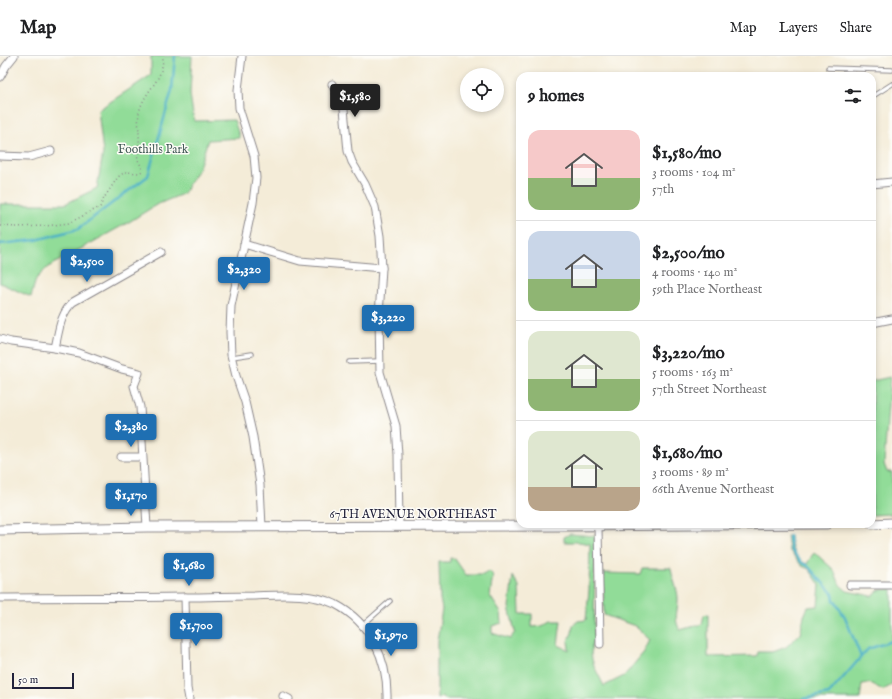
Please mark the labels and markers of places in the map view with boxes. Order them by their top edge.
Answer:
pin: $1,580 [322,84,388,118]
pin: $2,500 [54,249,120,283]
pin: $2,320 [211,257,277,291]
pin: $3,220 [355,305,421,339]
pin: $2,380 [98,414,164,448]
pin: $1,170 [98,483,164,517]
pin: $1,680 [156,553,222,587]
pin: $1,700 [163,613,229,647]
pin: $1,970 [358,623,424,657]

